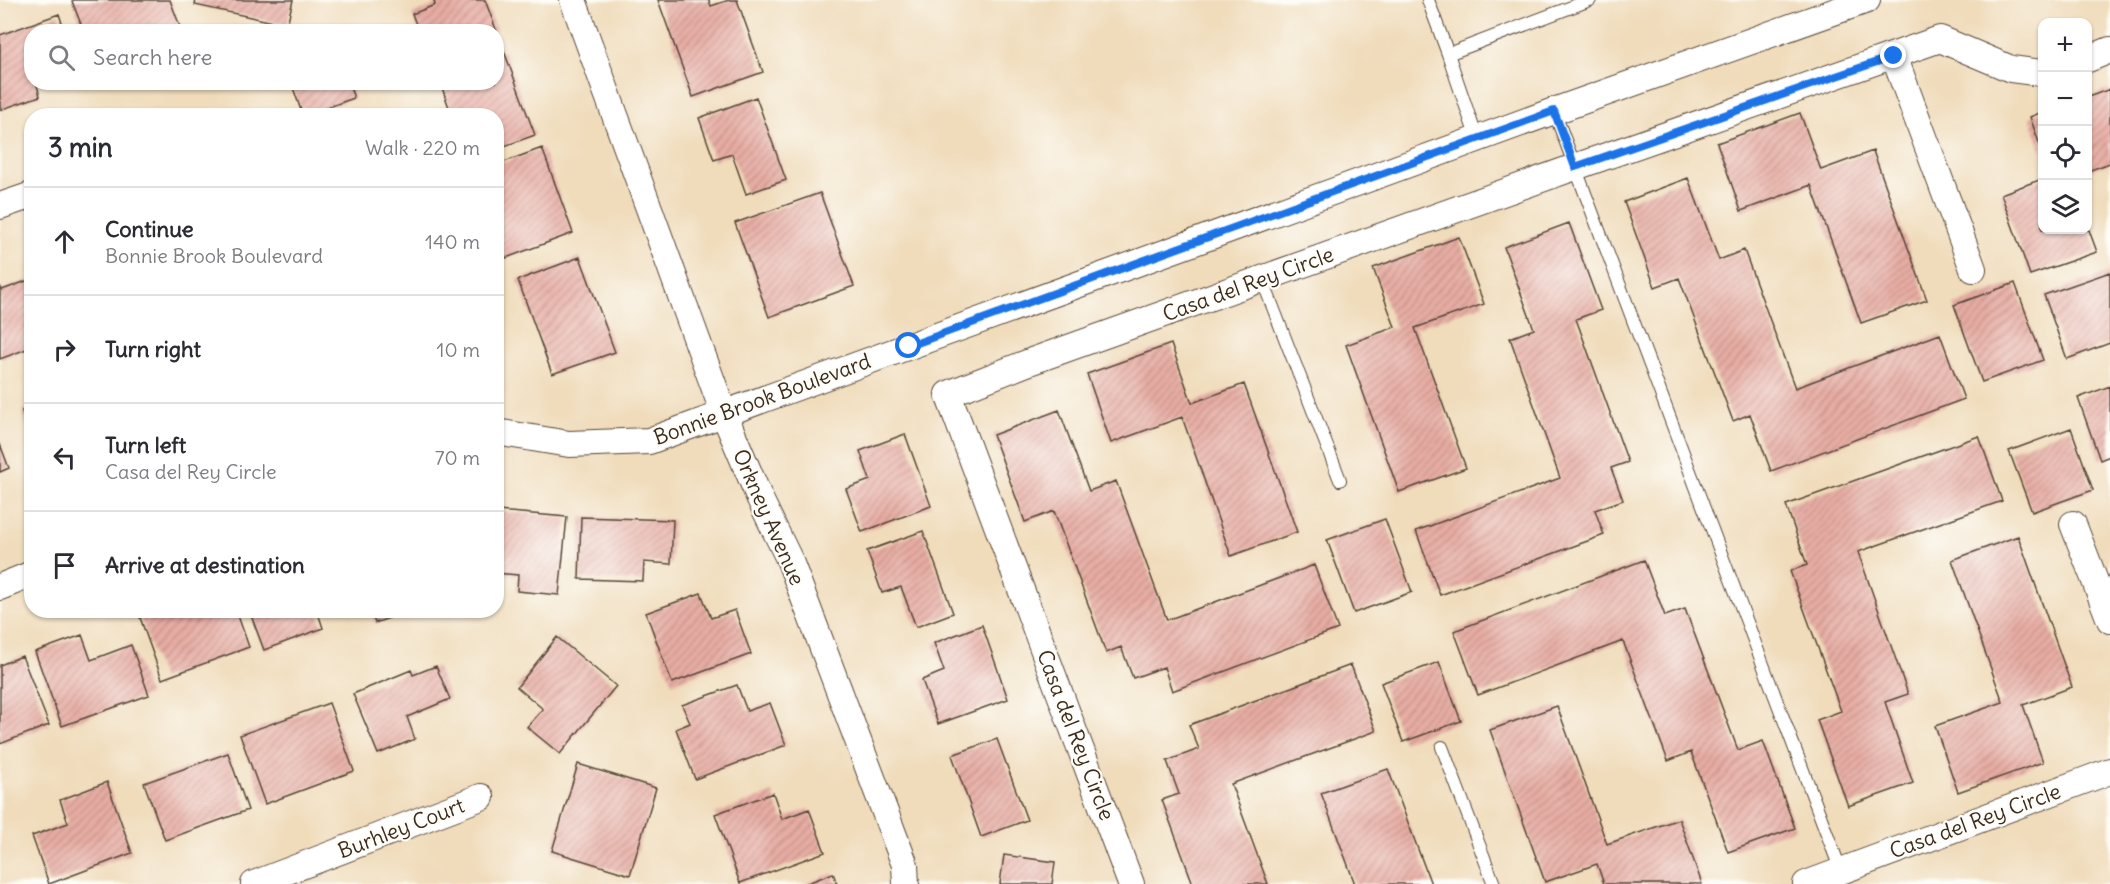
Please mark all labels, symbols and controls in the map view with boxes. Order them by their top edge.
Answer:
map controls [2038,18,2092,234]
button: + [2038,18,2092,72]
search box [24,24,504,90]
icon: search [45,41,78,74]
route end [1880,42,1906,68]
text: Search here [93,43,212,71]
button: − [2038,72,2092,126]
button: locate [2038,126,2092,180]
text: 3 min [48,131,113,164]
text: Walk · 220 m [365,135,480,160]
button: layers [2038,180,2092,234]
text: Continue [105,215,194,243]
icon: ahead [48,225,81,258]
text: 140 m [425,229,480,254]
street label: Casa del Rey Circle [1159,240,1337,328]
text: Bonnie Brook Boulevard [105,243,323,268]
route start [895,332,921,358]
icon: right [48,333,81,366]
text: Turn right [105,335,201,363]
text: 10 m [437,337,480,362]
street label: Bonnie Brook Boulevard [650,347,874,451]
text: Turn left [105,431,186,459]
icon: left [48,441,81,474]
text: 70 m [435,445,480,470]
street label: Orkney Avenue [727,445,811,589]
text: Casa del Rey Circle [105,459,277,484]
icon: arrive [48,549,81,582]
text: Arrive at destination [105,551,305,579]
street label: Casa del Rey Circle [1031,646,1121,824]
street label: Casa del Rey Circle [1886,777,2064,865]
street label: Burhley Court [334,792,468,864]

